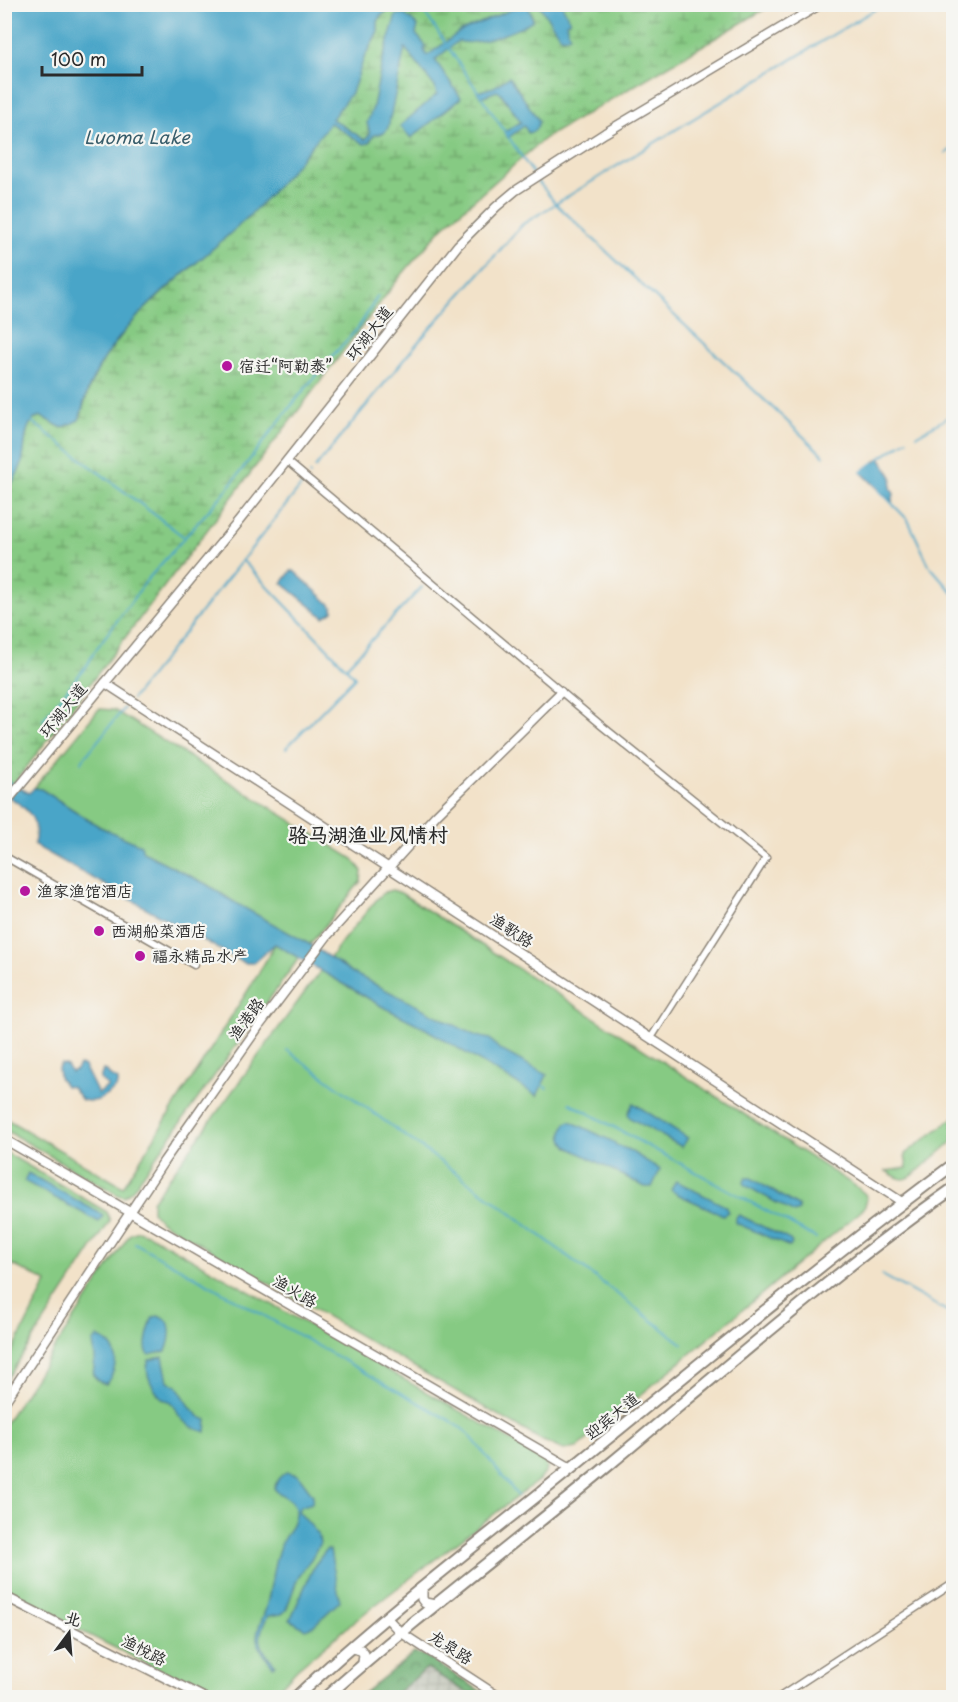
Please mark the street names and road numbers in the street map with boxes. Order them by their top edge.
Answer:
street label: 环湖大道 [339,300,397,365]
street label: 环湖大道 [33,677,92,742]
street label: 渔歌路 [486,906,539,952]
street label: 渔港路 [221,992,269,1045]
street label: 渔火路 [269,1268,322,1313]
street label: 迎宾大道 [579,1386,644,1445]
street label: 龙泉路 [425,1623,478,1669]
street label: 渔悦路 [118,1628,171,1671]

